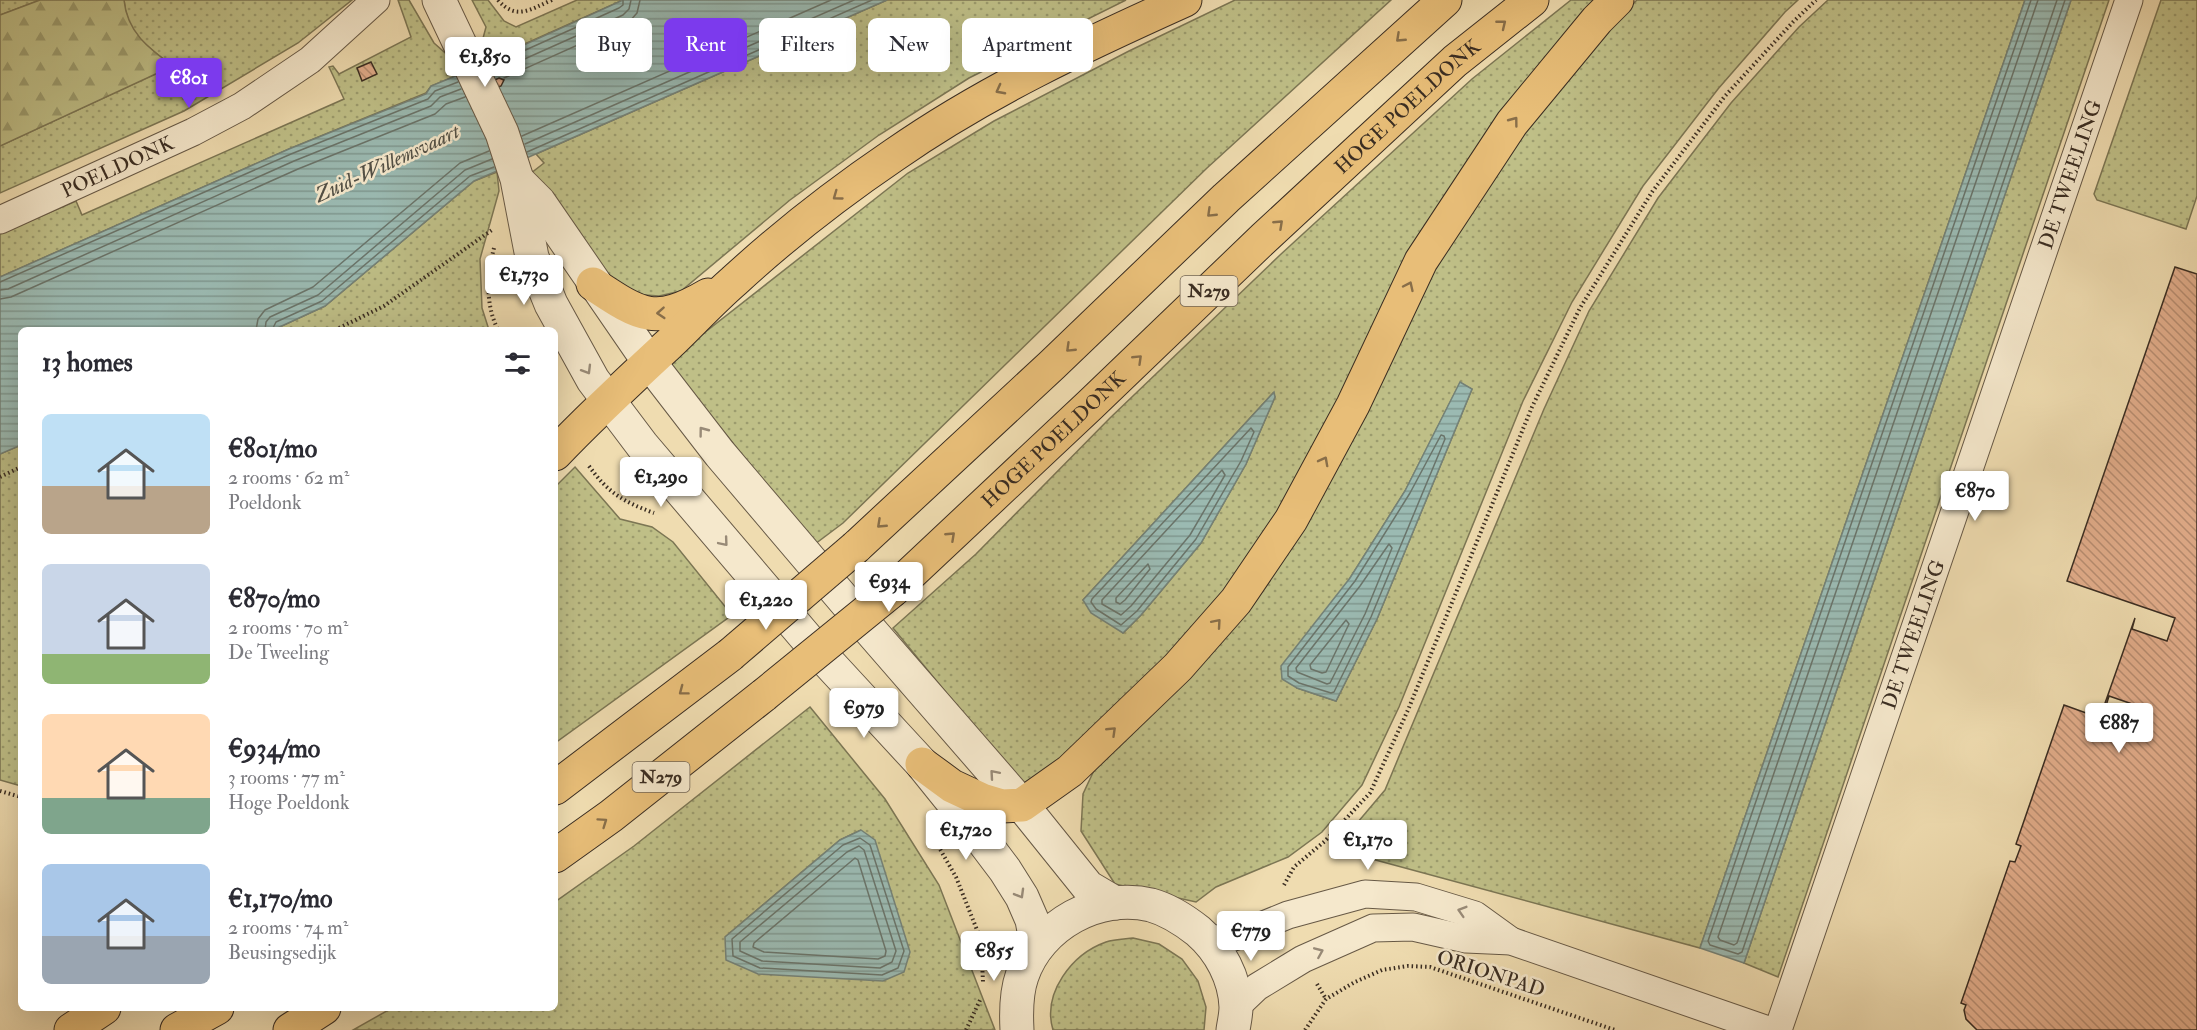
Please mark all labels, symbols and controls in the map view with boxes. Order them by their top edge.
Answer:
chip: Buy [576,18,652,72]
chip: Rent [664,18,747,72]
chip: Filters [759,18,856,72]
chip: New [868,18,950,72]
chip: Apartment [962,18,1093,72]
one-way arrow [1496,20,1507,31]
one-way arrow [1397,31,1408,42]
street label: HOGE POELDONK [1329,33,1486,179]
pin: €1,850 [436,37,534,88]
text: €1,850 [459,44,511,69]
pin: €801 [153,58,225,109]
text: €801 [170,65,208,90]
one-way arrow [996,83,1006,94]
street label: DE TWEELING [2033,96,2107,252]
one-way arrow [1506,117,1517,128]
water label: Zuid-Willemsvaart [310,118,465,209]
street label: POELDONK [57,130,179,203]
one-way arrow [832,189,843,200]
one-way arrow [1207,206,1217,217]
one-way arrow [1273,220,1283,231]
pin: €1,730 [475,255,573,306]
text: €1,730 [499,262,549,287]
road number: N279 [1180,276,1238,306]
one-way arrow [1402,281,1414,292]
one-way arrow [657,306,666,319]
one-way arrow [1066,341,1076,352]
text: 13 homes [42,347,133,379]
icon: filters [501,347,534,380]
one-way arrow [1131,355,1142,366]
one-way arrow [580,364,592,374]
street label: HOGE POELDONK [976,365,1132,514]
one-way arrow [699,427,710,438]
text: €801/mo [228,433,317,465]
icon: home [90,438,162,510]
pin: €1,290 [612,457,710,508]
one-way arrow [1317,457,1328,467]
text: €1,290 [634,464,688,489]
text: 2 rooms · 62 m² [228,465,349,490]
pin: €870 [1939,471,2011,522]
text: €870 [1955,478,1995,503]
text: Poeldonk [228,490,302,515]
one-way arrow [877,517,887,528]
one-way arrow [944,532,954,543]
one-way arrow [717,535,728,546]
street label: DE TWEELING [1876,556,1950,712]
pin: €934 [853,562,925,613]
text: €934 [869,569,909,594]
pin: €1,220 [717,580,815,631]
text: €870/mo [228,583,320,615]
text: €1,220 [739,587,793,612]
icon: home [90,588,162,660]
text: 2 rooms · 70 m² [228,615,348,640]
one-way arrow [1210,620,1221,630]
text: De Tweeling [228,640,329,665]
one-way arrow [679,683,690,694]
pin: €979 [828,688,900,739]
text: €979 [843,695,885,720]
pin: €887 [2083,703,2155,754]
text: €887 [2099,710,2139,735]
one-way arrow [1105,727,1116,738]
text: €934/mo [228,733,320,765]
icon: home [90,738,162,810]
road number: N279 [632,762,690,792]
text: 3 rooms · 77 m² [228,765,345,790]
one-way arrow [990,770,1001,781]
text: Hoge Poeldonk [228,790,350,815]
pin: €1,720 [917,810,1015,861]
text: €1,720 [940,817,992,842]
one-way arrow [596,818,607,829]
pin: €1,170 [1319,820,1417,871]
text: €1,170 [1343,827,1393,852]
text: €1,170/mo [228,883,332,915]
icon: home [90,888,162,960]
one-way arrow [1012,888,1024,898]
one-way arrow [1457,906,1468,918]
pin: €779 [1215,911,1287,962]
text: 2 rooms · 74 m² [228,915,349,940]
text: €779 [1231,918,1271,943]
pin: €855 [958,931,1030,982]
text: €855 [975,938,1013,963]
text: Beusingsedijk [228,940,337,965]
street label: ORIONPAD [1434,944,1548,1003]
one-way arrow [1312,947,1323,959]

